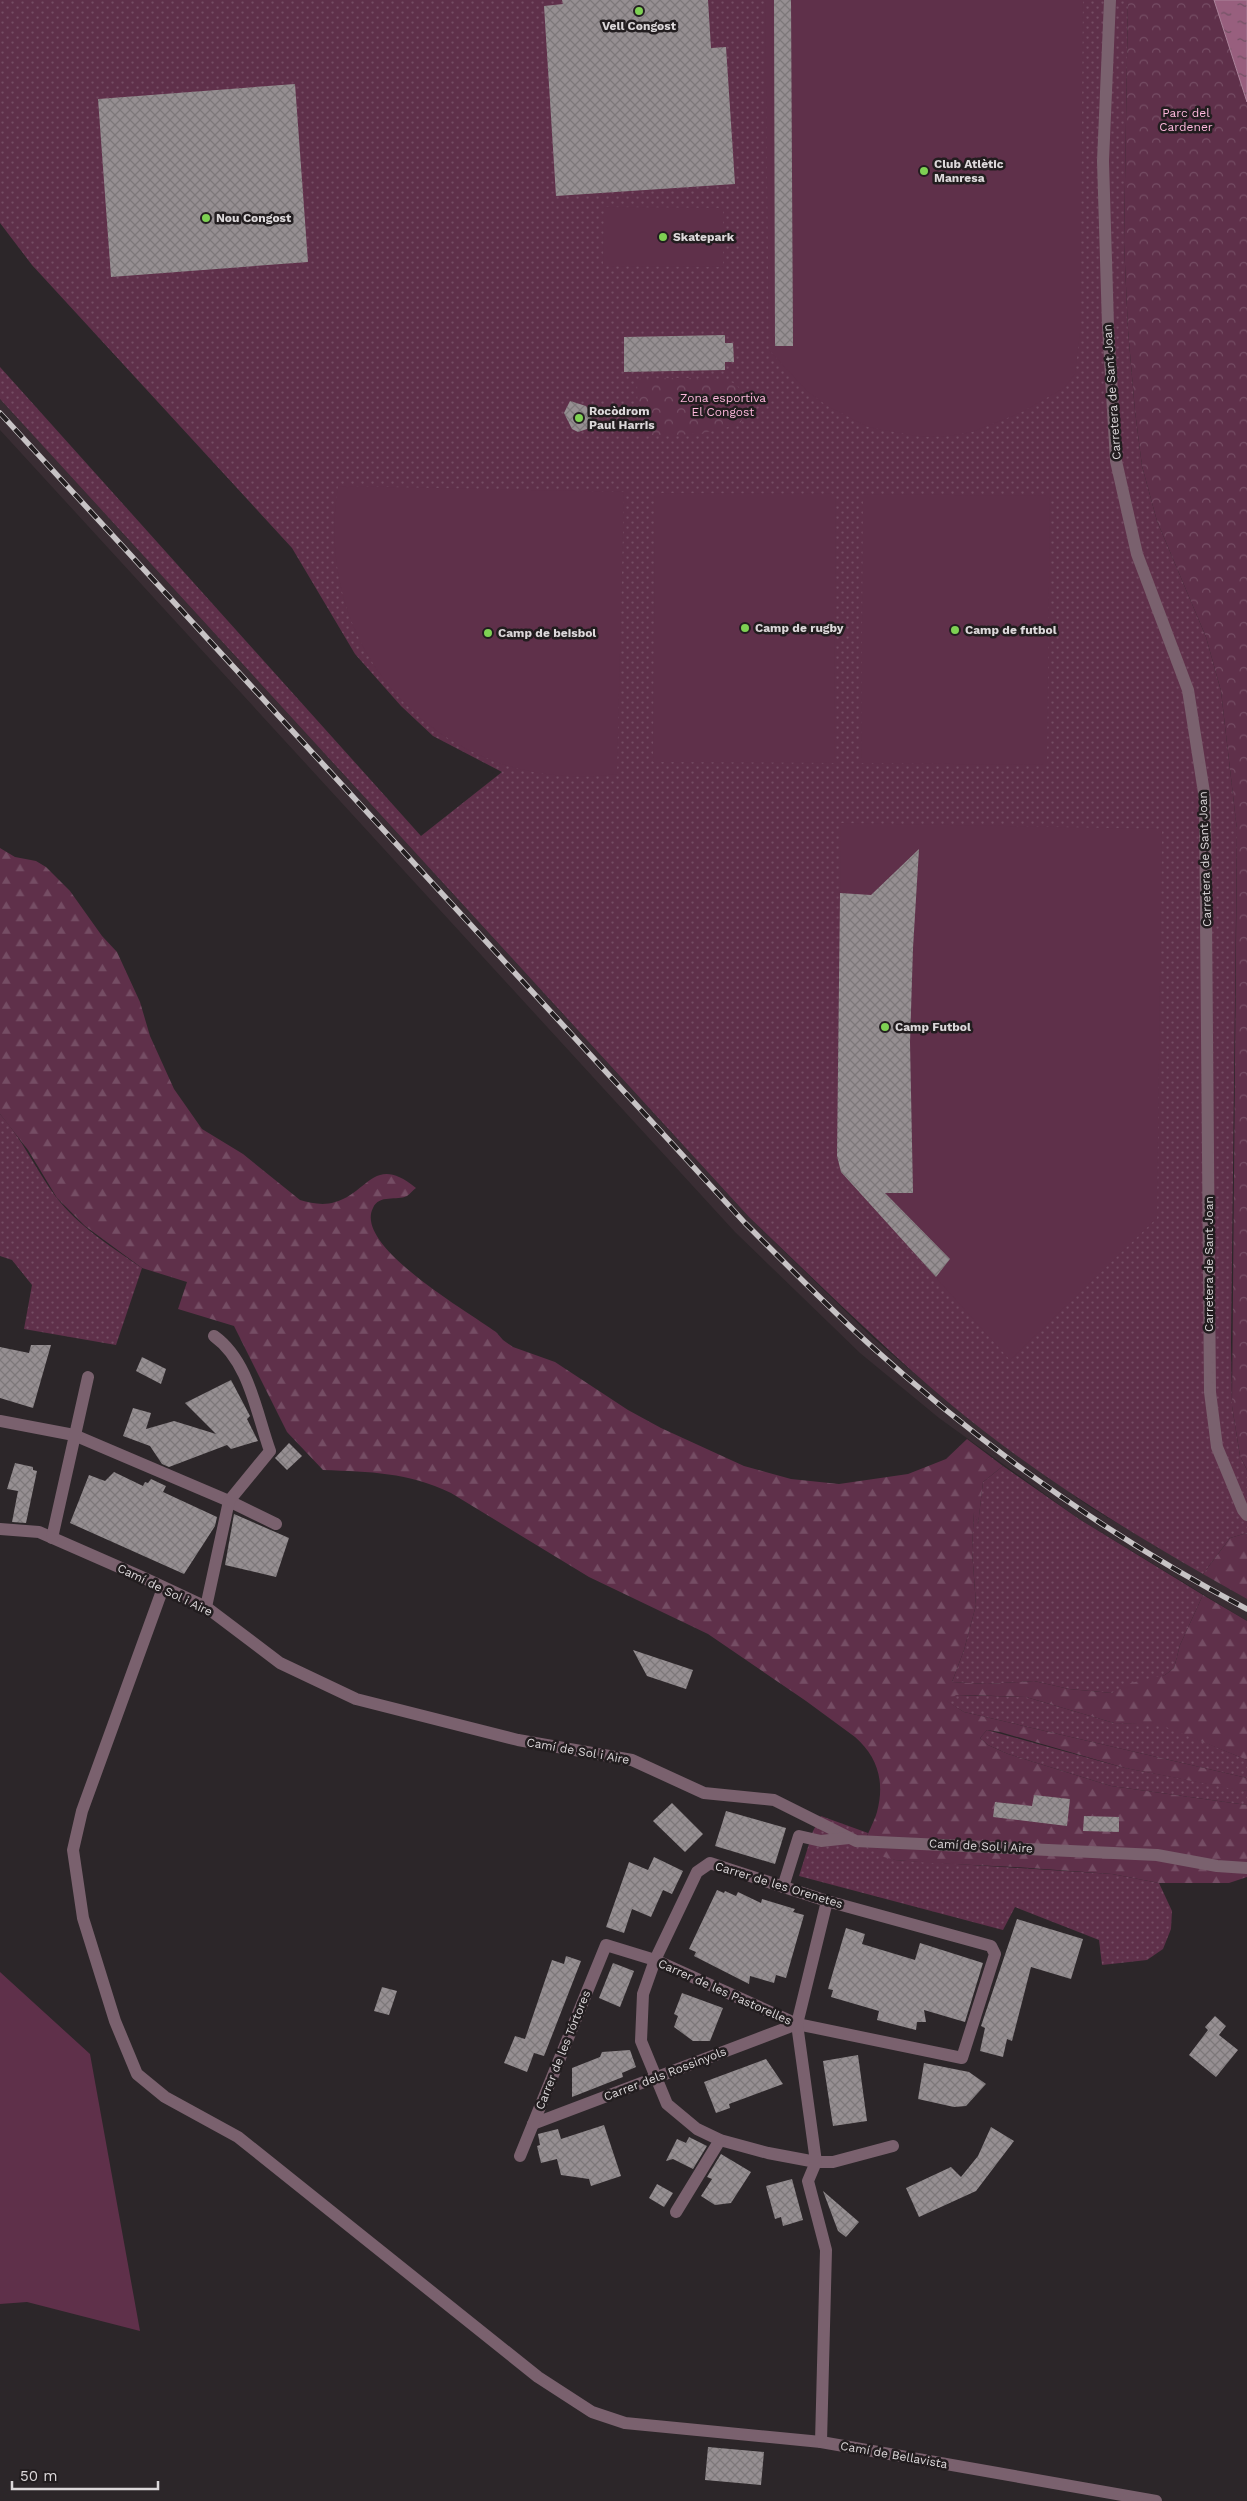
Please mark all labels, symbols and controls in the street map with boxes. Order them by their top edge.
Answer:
marker: Vell Congost [633,5,645,17]
place label: Vell Congost [602,19,677,33]
park label: Parc del Cardener [1159,106,1213,134]
place label: Club Atlètic Manresa [934,157,1004,185]
marker: Club Atlètic Manresa [918,165,930,177]
place label: Nou Congost [216,211,292,225]
marker: Nou Congost [200,212,212,224]
place label: Skatepark [673,230,735,244]
marker: Skatepark [657,231,669,243]
street label: Carretera de Sant Joan [1100,324,1124,460]
park label: Zona esportiva El Congost [680,391,766,419]
place label: Rocòdrom Paul Harris [589,404,655,432]
marker: Rocòdrom Paul Harris [573,412,585,424]
place label: Camp de rugby [755,621,844,635]
marker: Camp de rugby [739,622,751,634]
place label: Camp de futbol [965,623,1057,637]
marker: Camp de futbol [949,624,961,636]
place label: Camp de beisbol [498,626,596,640]
marker: Camp de beisbol [482,627,494,639]
street label: Carretera de Sant Joan [1196,791,1214,927]
place label: Camp Futbol [895,1020,971,1034]
marker: Camp Futbol [879,1021,891,1033]
street label: Carretera de Sant Joan [1202,1196,1216,1332]
street label: Camí de Sol i Aire [115,1561,215,1619]
street label: Camí de Sol i Aire [526,1735,631,1767]
street label: Camí de Sol i Aire [929,1836,1033,1856]
street label: Carrer de les Orenetes [713,1859,845,1911]
street label: Carrer de les Pastorelles [656,1956,794,2028]
street label: Carrer de les Tórtores [533,1988,593,2112]
street label: Carrer dels Rossinyols [602,2044,728,2104]
street label: Camí de Bellavista [839,2439,949,2471]
scale bar [12,2458,159,2490]
text: 50 m [20,2467,57,2485]

